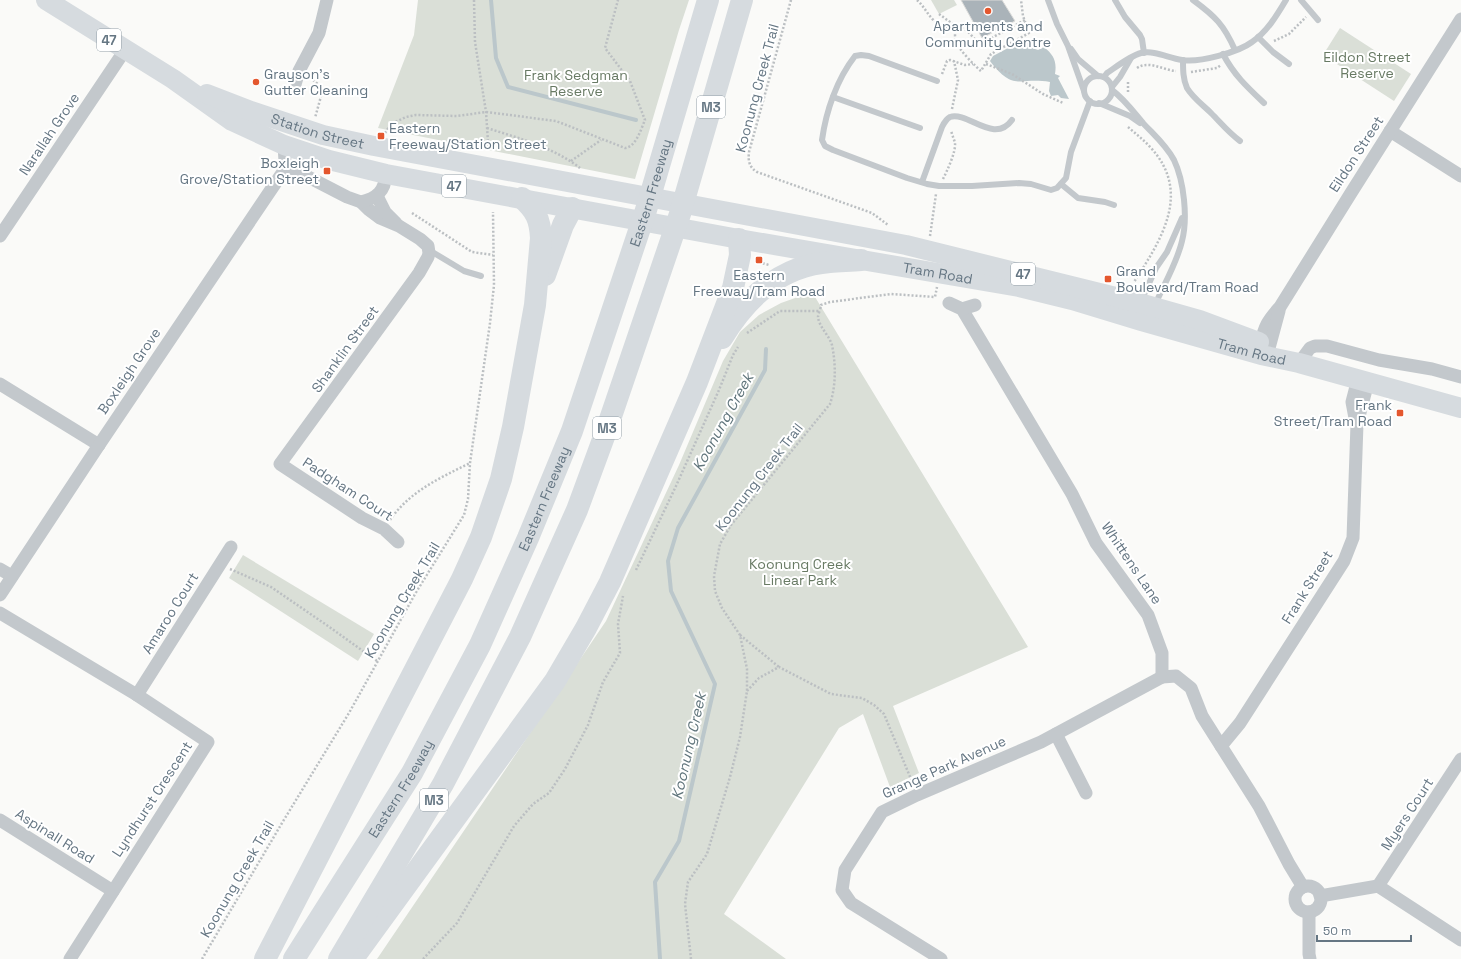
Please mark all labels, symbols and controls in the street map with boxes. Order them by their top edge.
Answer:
marker: Apartments and Community Centre [983,6,993,16]
place label: Apartments and Community Centre [925,17,1051,51]
street label: Koonung Creek Trail [731,22,783,154]
road number: 47 [97,29,121,51]
park label: Eildon Street Reserve [1323,48,1411,82]
place label: Grayson's Gutter Cleaning [264,65,368,99]
park label: Frank Sedgman Reserve [524,66,628,100]
marker: Grayson's Gutter Cleaning [251,77,261,87]
street label: Narallah Grove [15,89,83,179]
road number: M3 [697,96,725,118]
street label: Station Street [269,109,366,153]
street label: Eildon Street [1325,112,1387,196]
place label: Eastern Freeway/Station Street [389,119,547,153]
marker: Eastern Freeway/Station Street [376,131,386,141]
street label: Eastern Freeway [625,137,675,249]
place label: Boxleigh Grove/Station Street [180,154,319,188]
marker: Boxleigh Grove/Station Street [322,166,332,176]
road number: 47 [442,175,466,197]
marker: Eastern Freeway/Tram Road [754,255,764,265]
street label: Tram Road [902,258,974,288]
place label: Grand Boulevard/Tram Road [1116,262,1259,296]
road number: 47 [1011,263,1035,285]
place label: Eastern Freeway/Tram Road [693,266,825,300]
marker: Grand Boulevard/Tram Road [1103,274,1113,284]
street label: Shanklin Street [307,302,383,396]
street label: Boxleigh Grove [94,324,164,418]
street label: Tram Road [1215,334,1288,369]
water label: Koonung Creek [688,368,758,474]
place label: Frank Street/Tram Road [1274,396,1392,430]
marker: Frank Street/Tram Road [1395,408,1405,418]
road number: M3 [593,417,621,439]
street label: Koonung Creek Trail [711,419,807,535]
street label: Eastern Freeway [514,444,574,554]
street label: Padgham Court [299,453,397,525]
street label: Whittens Lane [1098,518,1166,608]
street label: Koonung Creek Trail [360,539,444,661]
street label: Frank Street [1277,547,1337,627]
park label: Koonung Creek Linear Park [749,555,851,589]
street label: Amaroo Court [138,569,202,657]
water label: Koonung Creek [667,689,710,801]
street label: Grange Park Avenue [879,732,1009,802]
street label: Eastern Freeway [364,736,437,841]
street label: Lyndhurst Crescent [108,738,196,860]
street label: Myers Court [1377,774,1437,854]
road number: M3 [420,789,448,811]
street label: Aspinall Road [12,804,98,868]
street label: Koonung Creek Trail [196,817,278,941]
scale bar [1317,917,1411,943]
text: 50 m [1323,923,1351,939]

